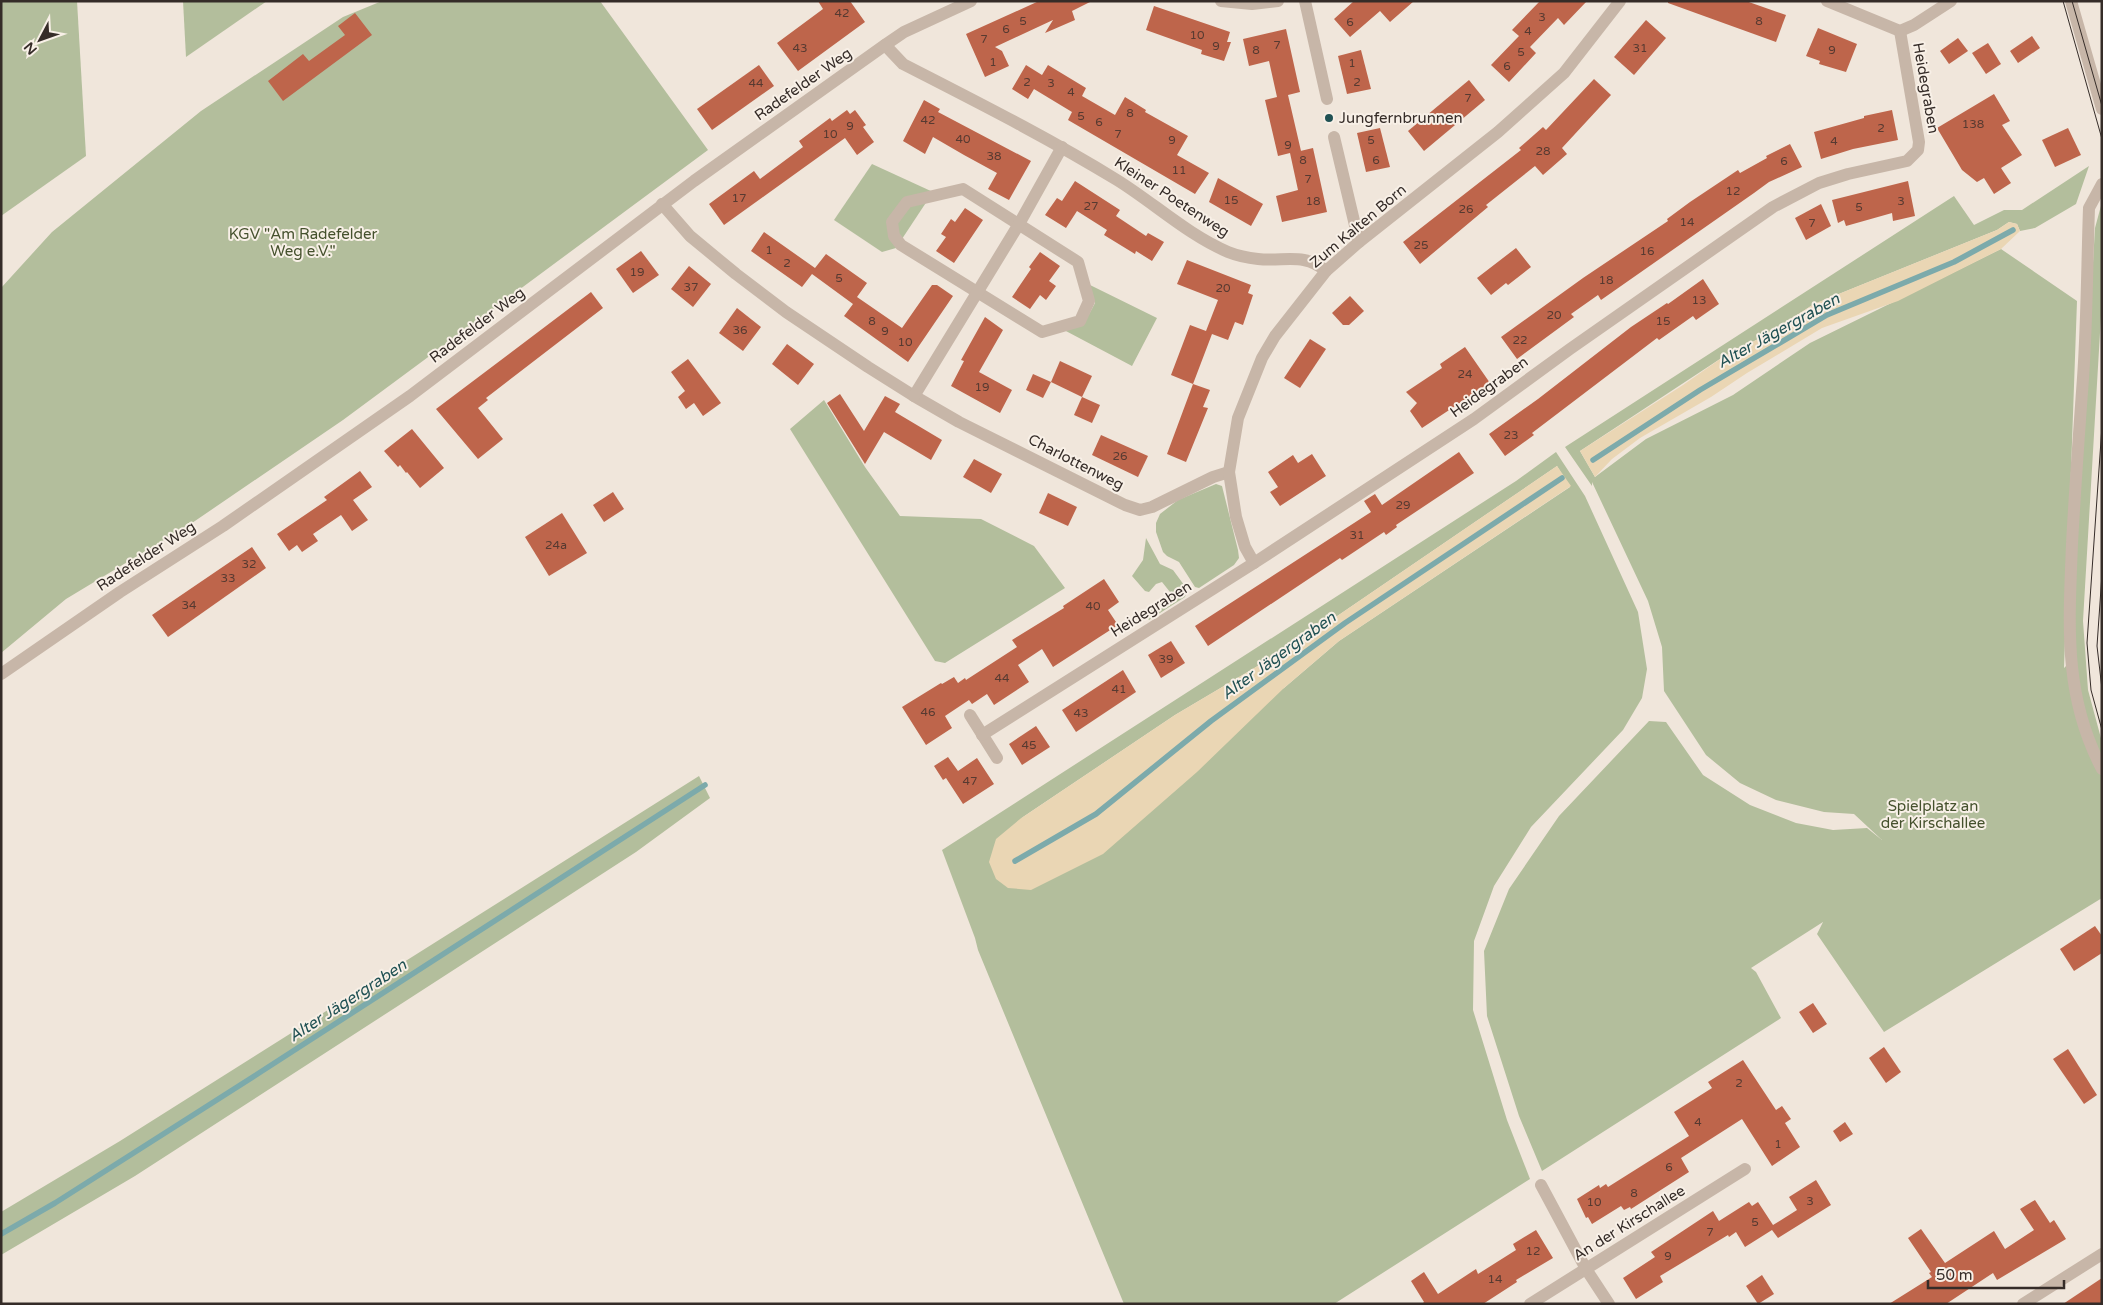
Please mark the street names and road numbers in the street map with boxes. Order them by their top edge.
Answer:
street label: Heidegraben [1909,41,1943,135]
street label: Radefelder Weg [751,44,855,124]
street label: Kleiner Poetenweg [1111,153,1233,241]
street label: Zum Kalten Born [1306,181,1410,271]
street label: Radefelder Weg [426,283,528,367]
street label: Heidegraben [1446,353,1532,421]
street label: Charlottenweg [1025,430,1127,494]
street label: Radefelder Weg [93,517,199,595]
street label: Heidegraben [1107,577,1195,641]
street label: An der Kirschallee [1570,1181,1688,1265]

